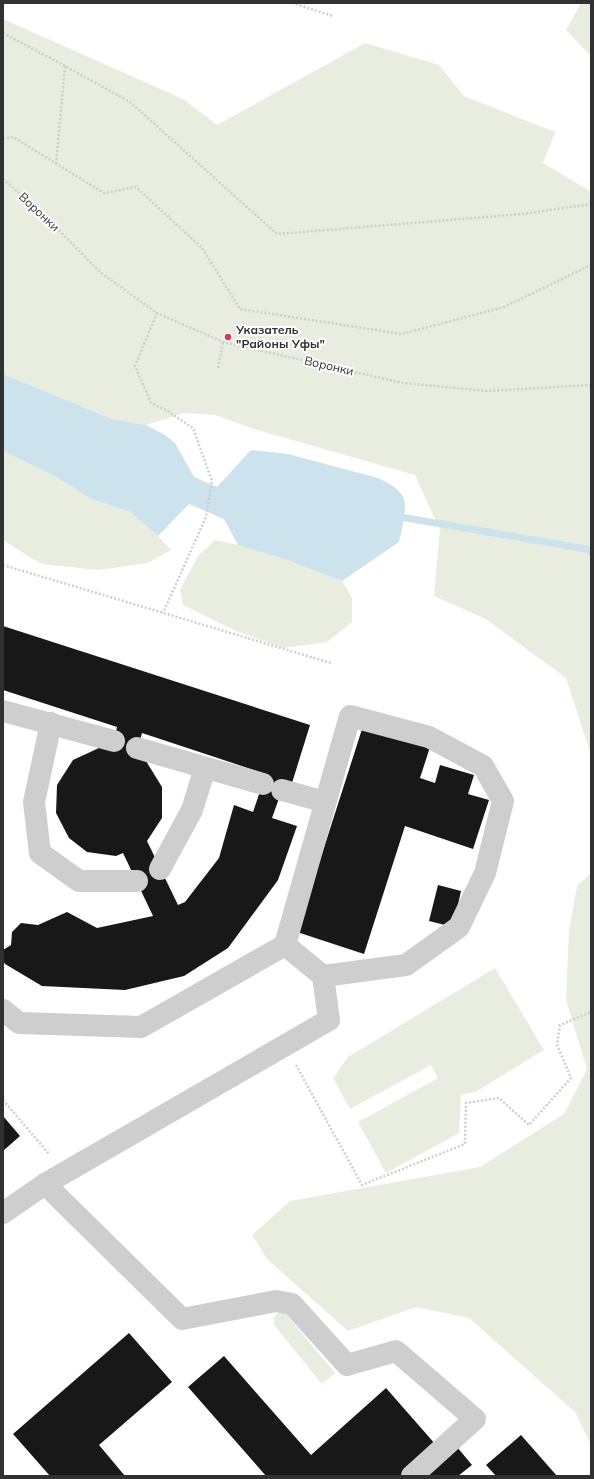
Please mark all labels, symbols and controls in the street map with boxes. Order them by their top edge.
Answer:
street label: Воронки [16,189,63,234]
place label: Указатель "Районы Уфы" [235,322,325,351]
marker: Указатель "Районы Уфы" [223,332,233,342]
street label: Воронки [303,353,355,378]

